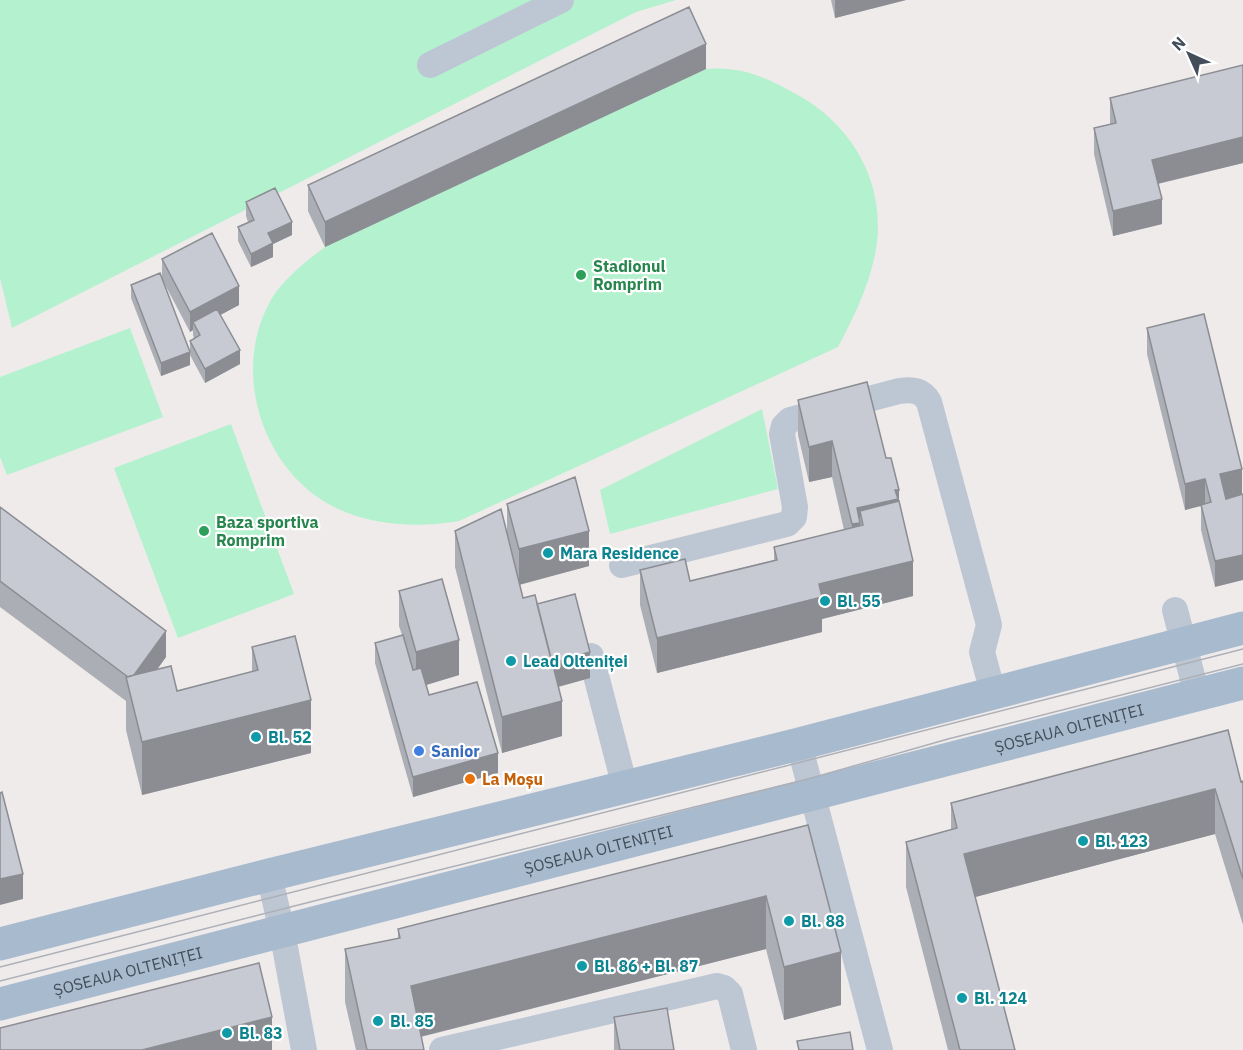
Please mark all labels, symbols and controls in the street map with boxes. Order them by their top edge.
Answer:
north arrow [1159,24,1219,84]
text: N [1167,32,1190,55]
place label: Stadionul Romprim [593,256,666,294]
marker: Stadionul Romprim [574,268,588,282]
place label: Baza sportiva Romprim [216,512,319,550]
marker: Baza sportiva Romprim [197,524,211,538]
place label: Mara Residence [560,543,679,563]
marker: Mara Residence [541,546,555,560]
place label: Bl. 55 [837,591,881,611]
marker: Bl. 55 [818,594,832,608]
place label: Lead Olteniței [523,651,628,672]
marker: Lead Olteniței [504,654,518,668]
street label: ȘOSEAUA OLTENIȚEI [992,699,1146,757]
place label: Bl. 52 [268,727,312,747]
marker: Bl. 52 [249,730,263,744]
place label: Sanior [431,741,480,761]
marker: Sanior [412,744,426,758]
place label: La Moșu [482,769,543,789]
marker: La Moșu [463,772,477,786]
street label: ȘOSEAUA OLTENIȚEI [522,821,675,878]
place label: Bl. 123 [1095,831,1148,851]
marker: Bl. 123 [1076,834,1090,848]
place label: Bl. 88 [801,911,845,931]
marker: Bl. 88 [782,914,796,928]
street label: ȘOSEAUA OLTENIȚEI [51,942,204,1000]
place label: Bl. 86 + Bl. 87 [594,956,698,976]
marker: Bl. 86 + Bl. 87 [575,959,589,973]
place label: Bl. 124 [974,988,1028,1008]
marker: Bl. 124 [955,991,969,1005]
place label: Bl. 85 [390,1011,434,1031]
marker: Bl. 85 [371,1014,385,1028]
place label: Bl. 83 [239,1023,283,1043]
marker: Bl. 83 [220,1026,234,1040]

